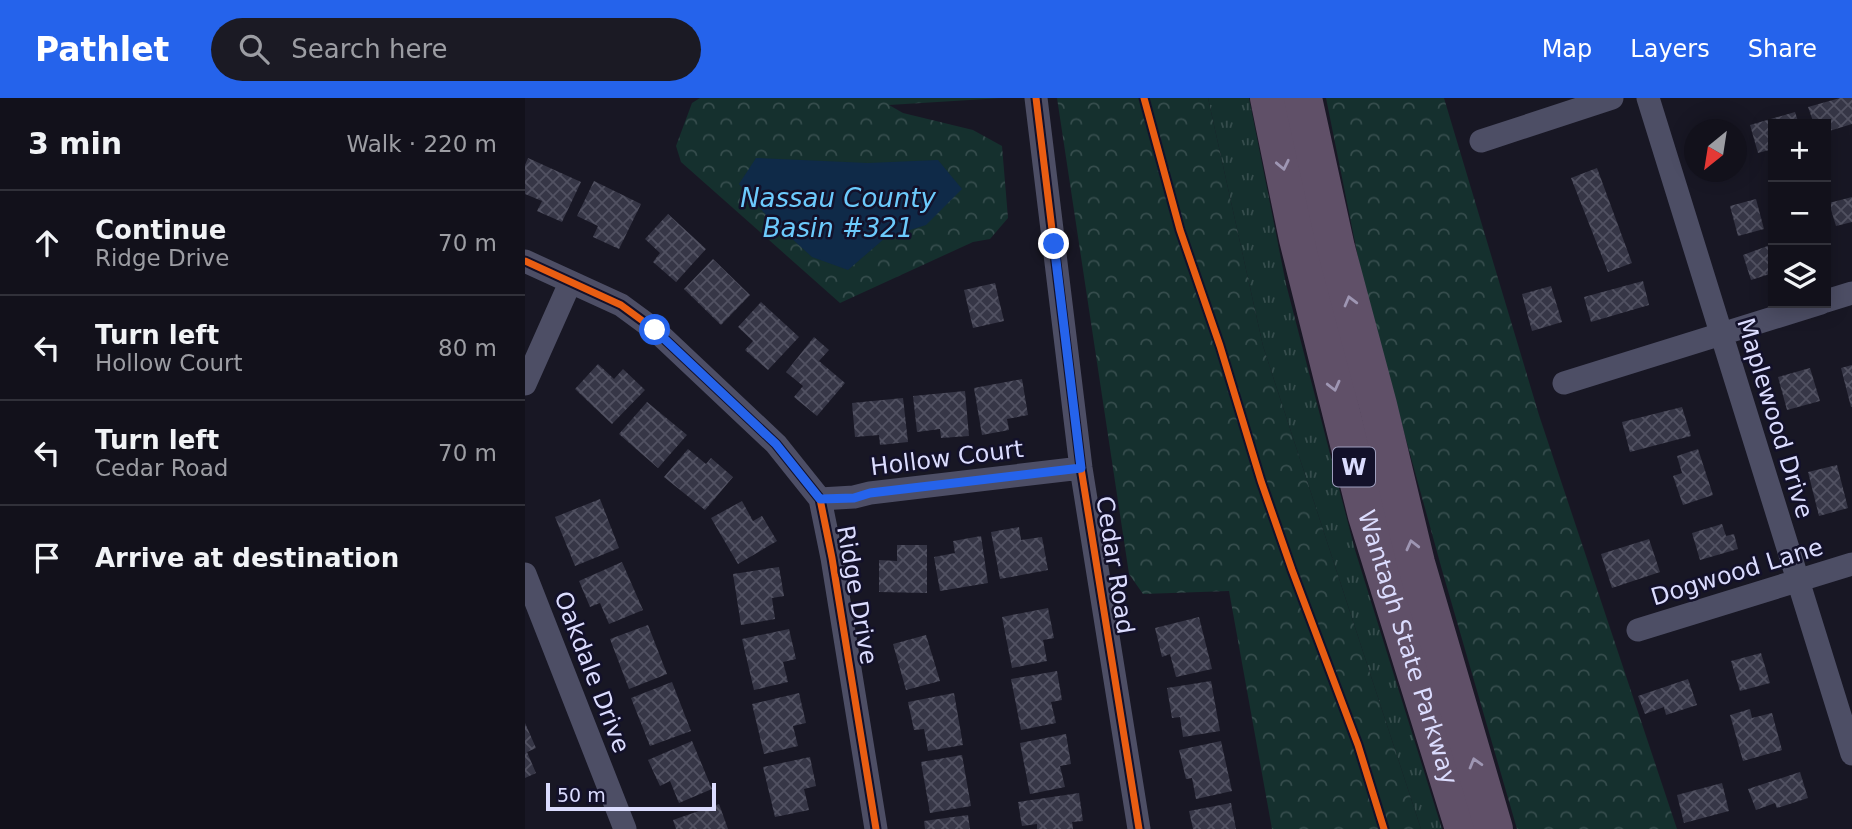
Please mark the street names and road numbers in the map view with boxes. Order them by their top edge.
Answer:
street label: Maplewood Drive [1731,314,1819,522]
street label: Hollow Court [869,435,1025,481]
road number: W [1333,448,1375,486]
street label: Cedar Road [1090,494,1140,636]
street label: Wantagh State Parkway [1352,507,1463,788]
street label: Ridge Drive [831,524,883,666]
street label: Dogwood Lane [1648,533,1826,611]
street label: Oakdale Drive [548,587,636,757]

